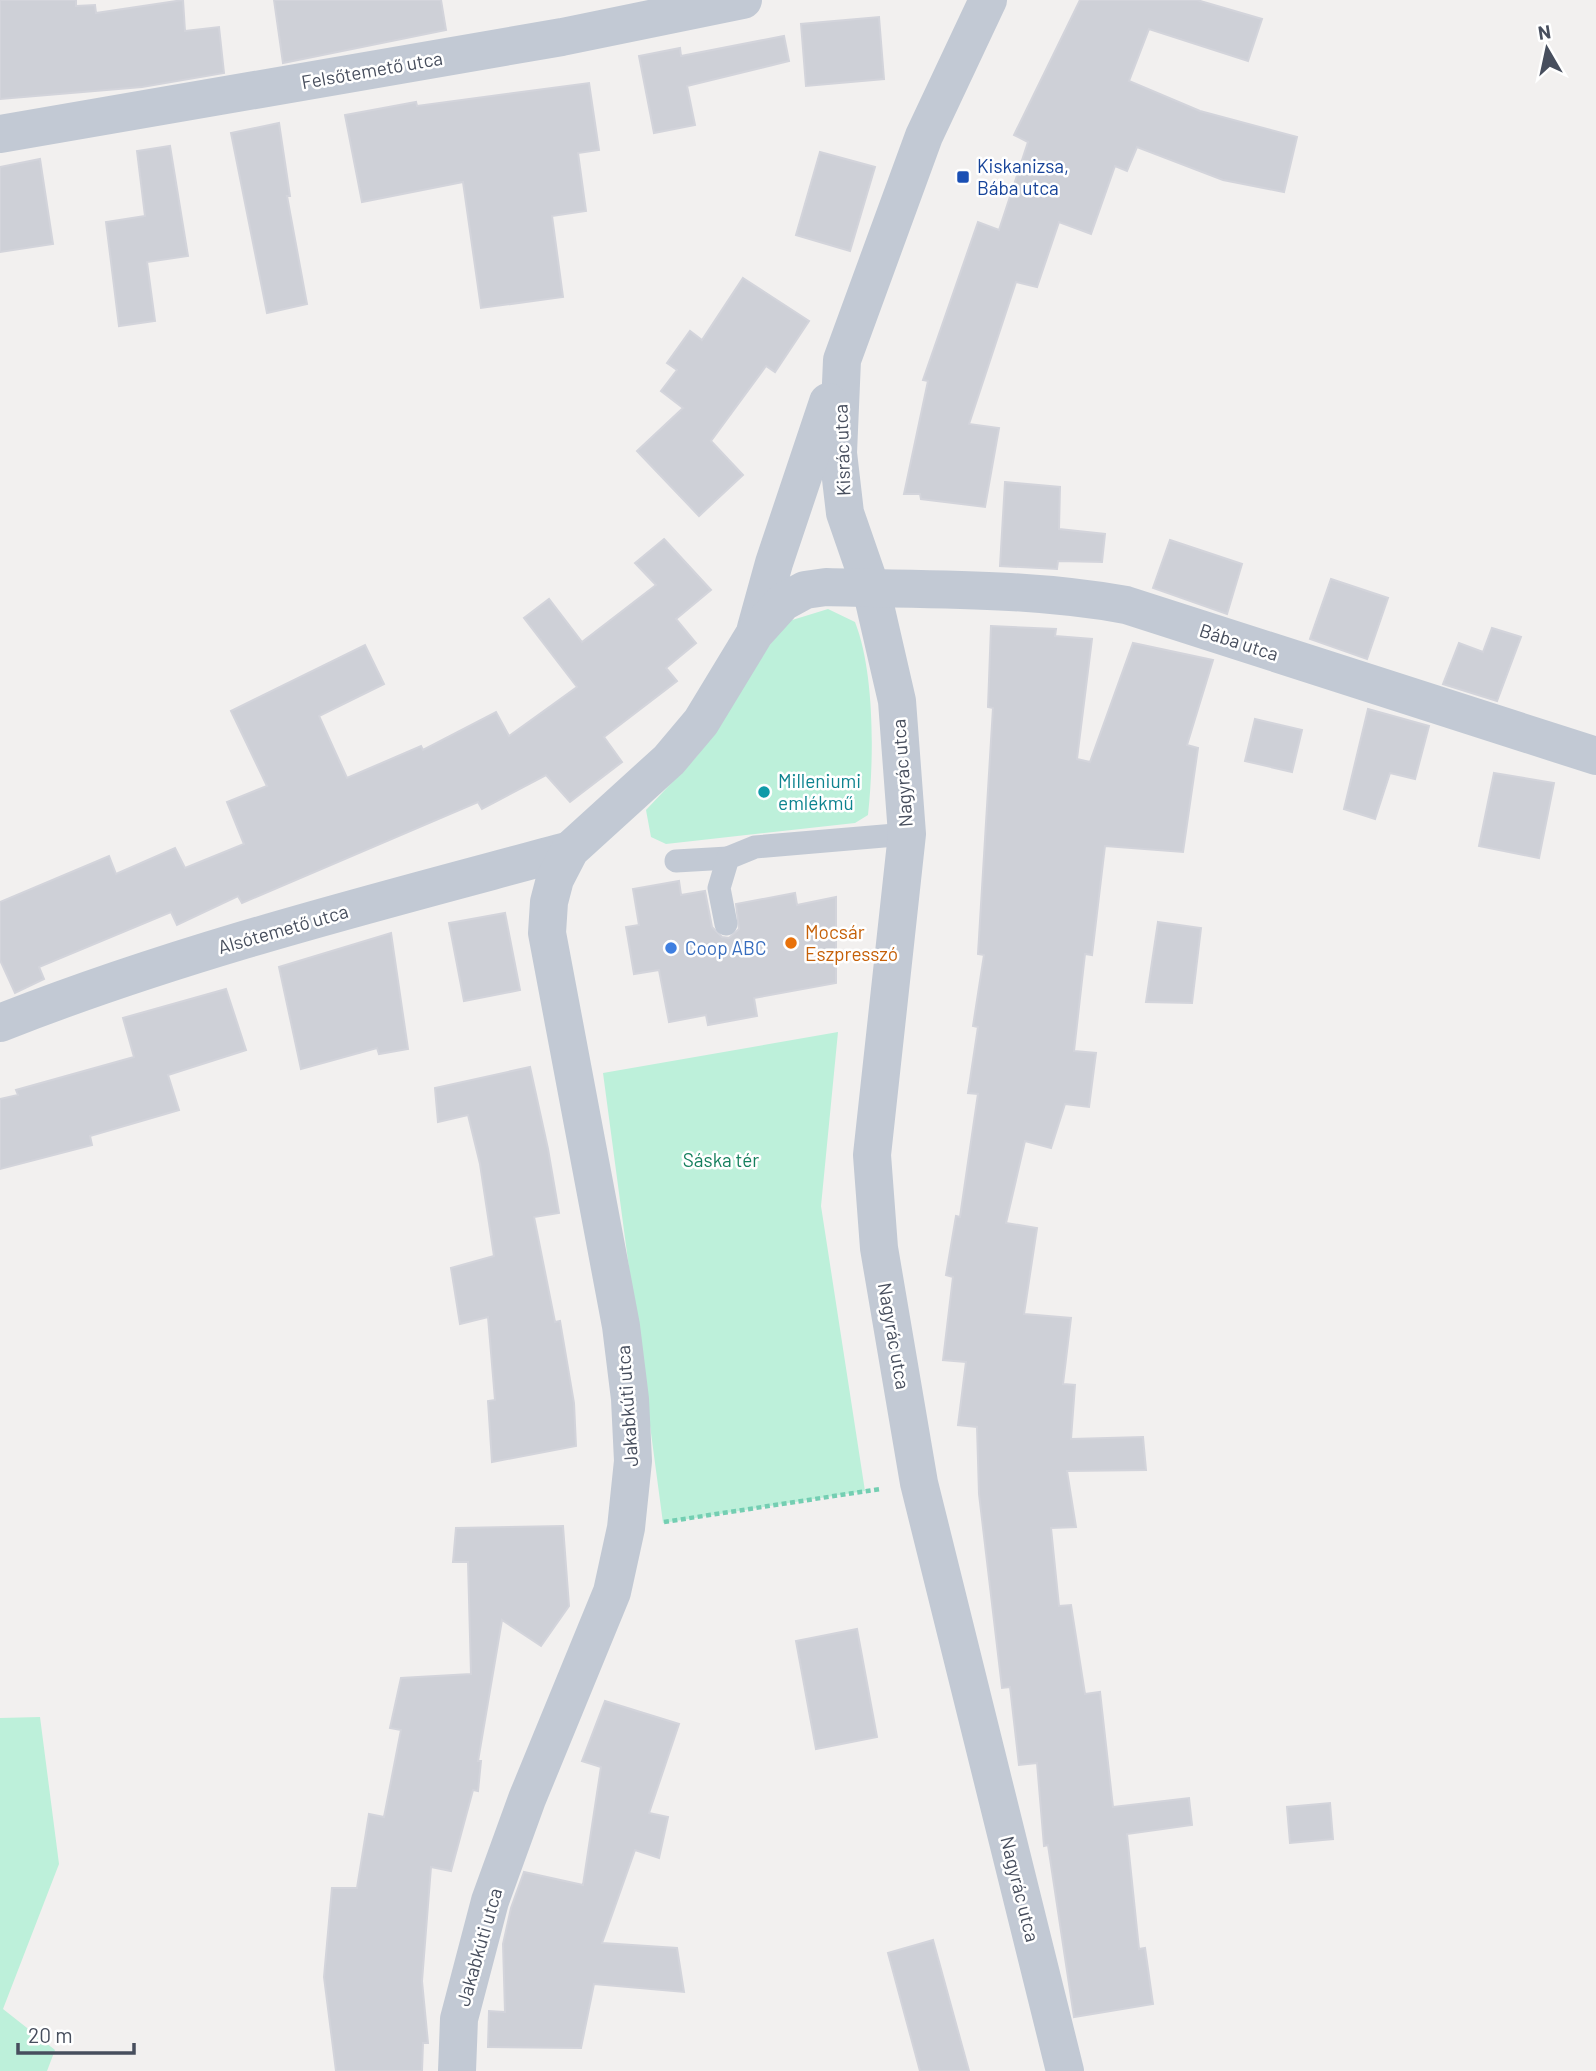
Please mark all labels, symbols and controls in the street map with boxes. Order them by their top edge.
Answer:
north arrow [1512,14,1582,84]
text: N [1536,19,1552,44]
street label: Felsőtemető utca [299,46,444,93]
place label: Kiskanizsa, Bába utca [977,154,1069,199]
marker: Kiskanizsa, Bába utca [955,169,971,185]
street label: Kisrác utca [828,404,855,496]
street label: Bába utca [1197,618,1282,665]
street label: Nagyrác utca [886,718,917,828]
place label: Milleniumi emlékmű [778,769,861,814]
marker: Milleniumi emlékmű [756,784,772,800]
street label: Alsótemető utca [215,899,351,958]
place label: Mocsár Eszpresszó [805,920,898,965]
marker: Mocsár Eszpresszó [783,935,799,951]
place label: Coop ABC [685,936,766,959]
marker: Coop ABC [663,940,679,956]
park label: Sáska tér [683,1148,759,1171]
street label: Nagyrác utca [874,1281,915,1391]
street label: Jakabkúti utca [611,1344,642,1468]
street label: Nagyrác utca [996,1834,1045,1944]
street label: Jakabkúti utca [451,1885,506,2009]
scale bar [18,2011,133,2056]
text: 20 m [28,2022,73,2047]

